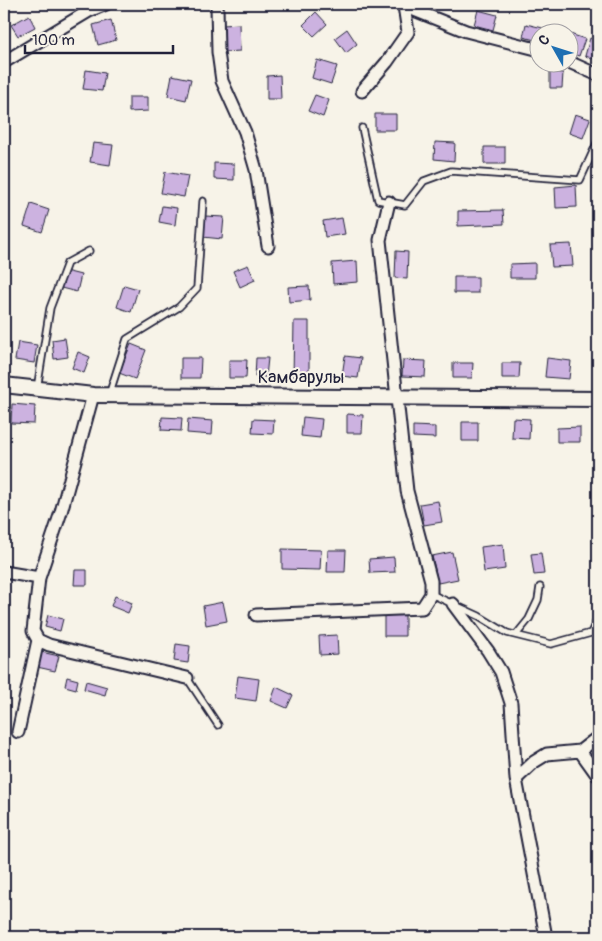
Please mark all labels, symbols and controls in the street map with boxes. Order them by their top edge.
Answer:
scale bar [25,22,172,54]
north arrow [530,22,580,72]
text: 100 m [32,31,75,50]
text: С [535,31,554,49]
street label: Камбарулы [258,366,344,389]

